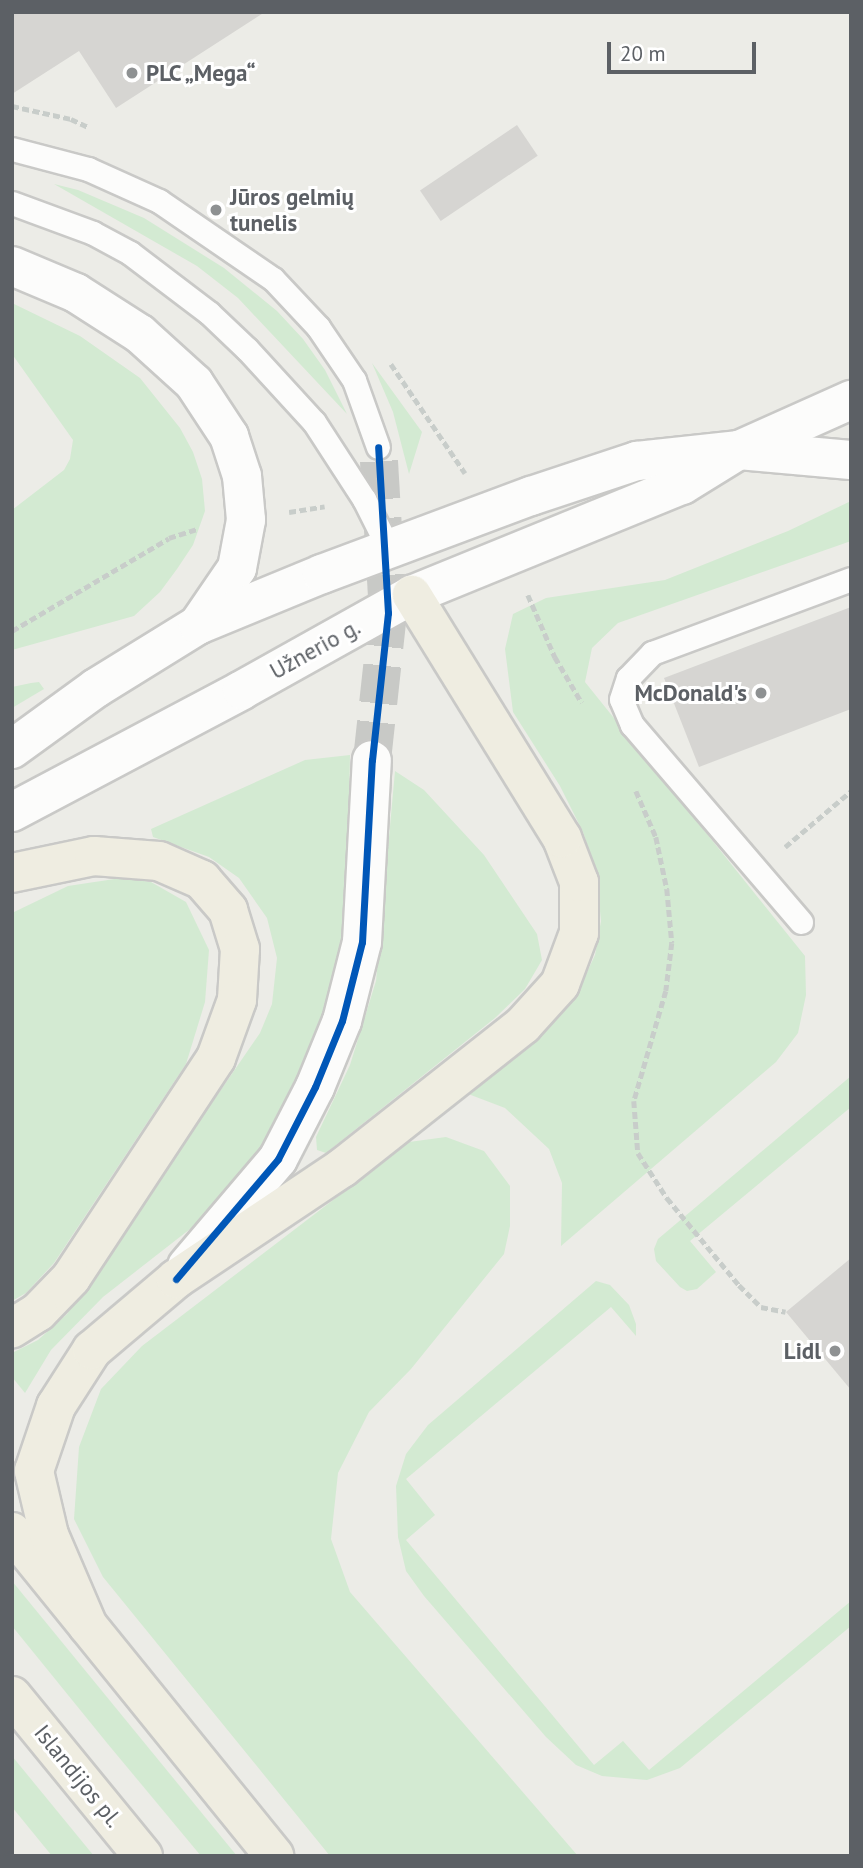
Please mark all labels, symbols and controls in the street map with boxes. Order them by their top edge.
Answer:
scale bar [611,28,760,72]
text: 20 m [620,40,666,67]
place label: PLC „Mega“ [146,59,258,87]
marker: PLC „Mega“ [124,65,140,81]
place label: Jūros gelmių tunelis [230,183,354,237]
marker: Jūros gelmių tunelis [208,202,224,218]
street label: Užnerio g. [265,613,365,685]
place label: McDonald's [634,679,747,707]
marker: McDonald's [753,685,769,701]
place label: Lidl [784,1337,821,1365]
marker: Lidl [827,1343,843,1359]
street label: Islandijos pl. [28,1719,128,1833]

